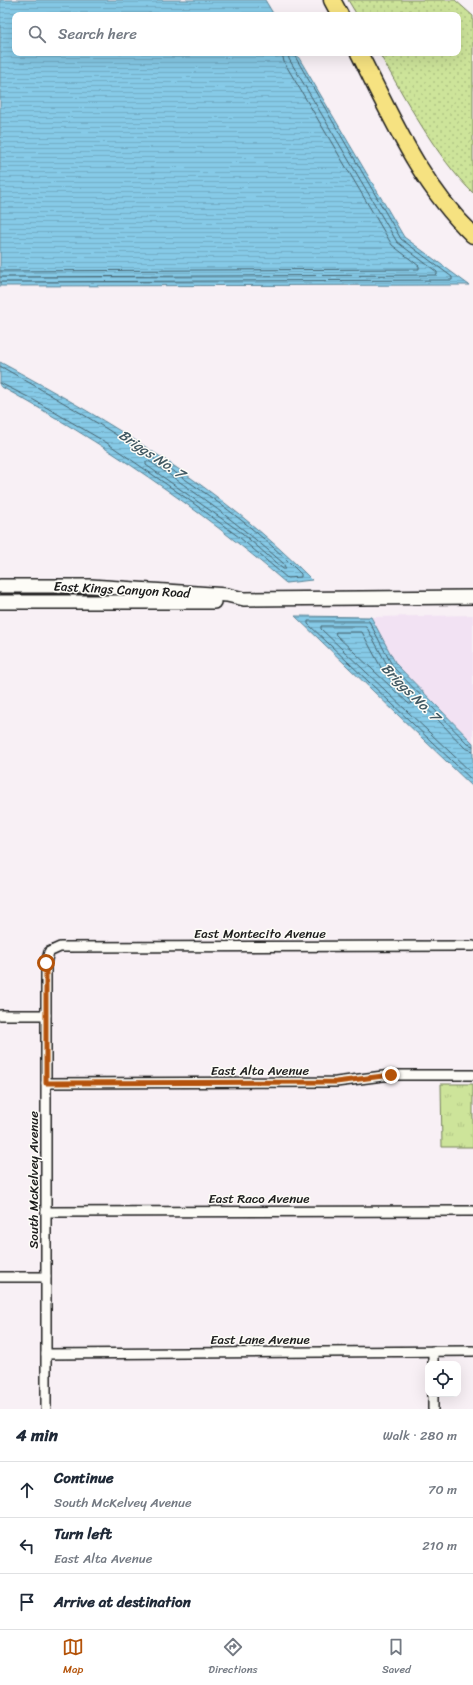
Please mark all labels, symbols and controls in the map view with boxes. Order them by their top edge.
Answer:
search box [12,12,461,56]
text: Search here [58,21,137,47]
icon: search [26,23,48,45]
water label: Briggs No. 7 [113,423,192,488]
street label: East Kings Canyon Road [53,574,192,605]
water label: Briggs No. 7 [375,657,448,730]
street label: East Montecito Avenue [194,922,326,945]
route start [37,954,55,972]
street label: East Alta Avenue [211,1059,310,1082]
route end [382,1066,400,1084]
street label: South McKelvey Avenue [22,1111,45,1249]
street label: East Raco Avenue [209,1187,310,1210]
street label: East Lane Avenue [210,1328,310,1351]
map controls [425,1361,461,1397]
button: locate [425,1361,461,1397]
text: 4 min [16,1420,58,1450]
text: Walk · 280 m [383,1424,457,1447]
text: Continue [54,1465,114,1491]
text: 70 m [428,1478,457,1501]
icon: ahead [16,1479,38,1501]
text: South McKelvey Avenue [54,1491,192,1514]
text: Turn left [54,1521,112,1547]
text: 210 m [422,1534,457,1557]
icon: left [16,1535,38,1557]
text: East Alta Avenue [54,1547,152,1570]
text: Arrive at destination [54,1589,191,1615]
icon: arrive [16,1591,38,1613]
tab: Map [62,1636,84,1679]
tab: Directions [208,1636,258,1679]
tab: Saved [382,1636,411,1679]

